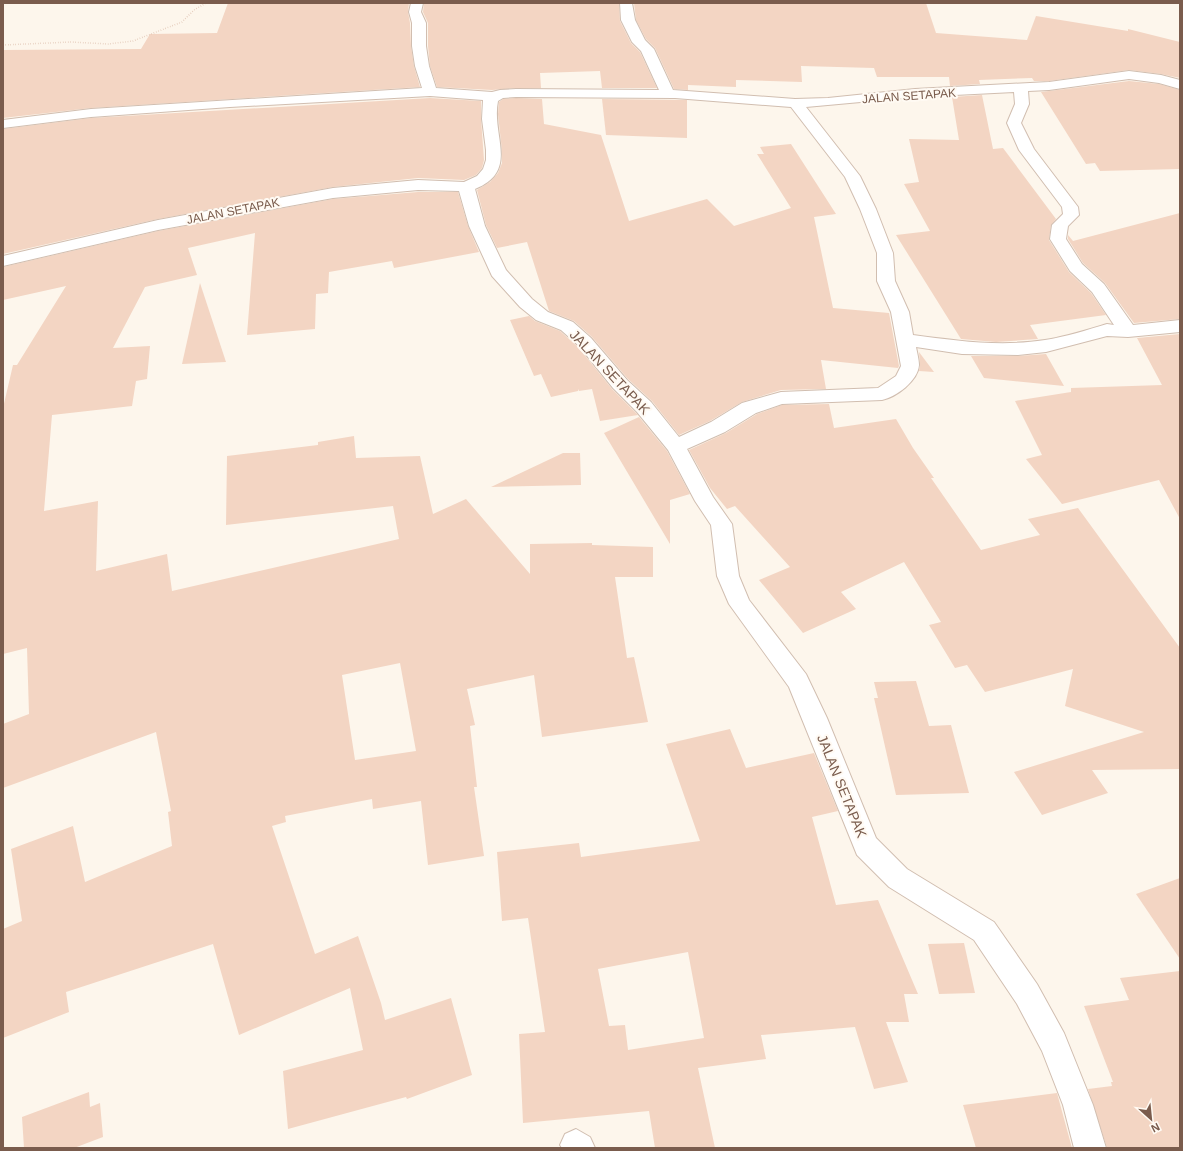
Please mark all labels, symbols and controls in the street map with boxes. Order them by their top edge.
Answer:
street label: JALAN SETAPAK [861,86,957,106]
street label: JALAN SETAPAK [185,195,281,227]
street label: JALAN SETAPAK [567,326,654,418]
street label: JALAN SETAPAK [814,732,870,841]
north arrow [1131,1099,1171,1139]
text: N [1149,1121,1162,1135]

